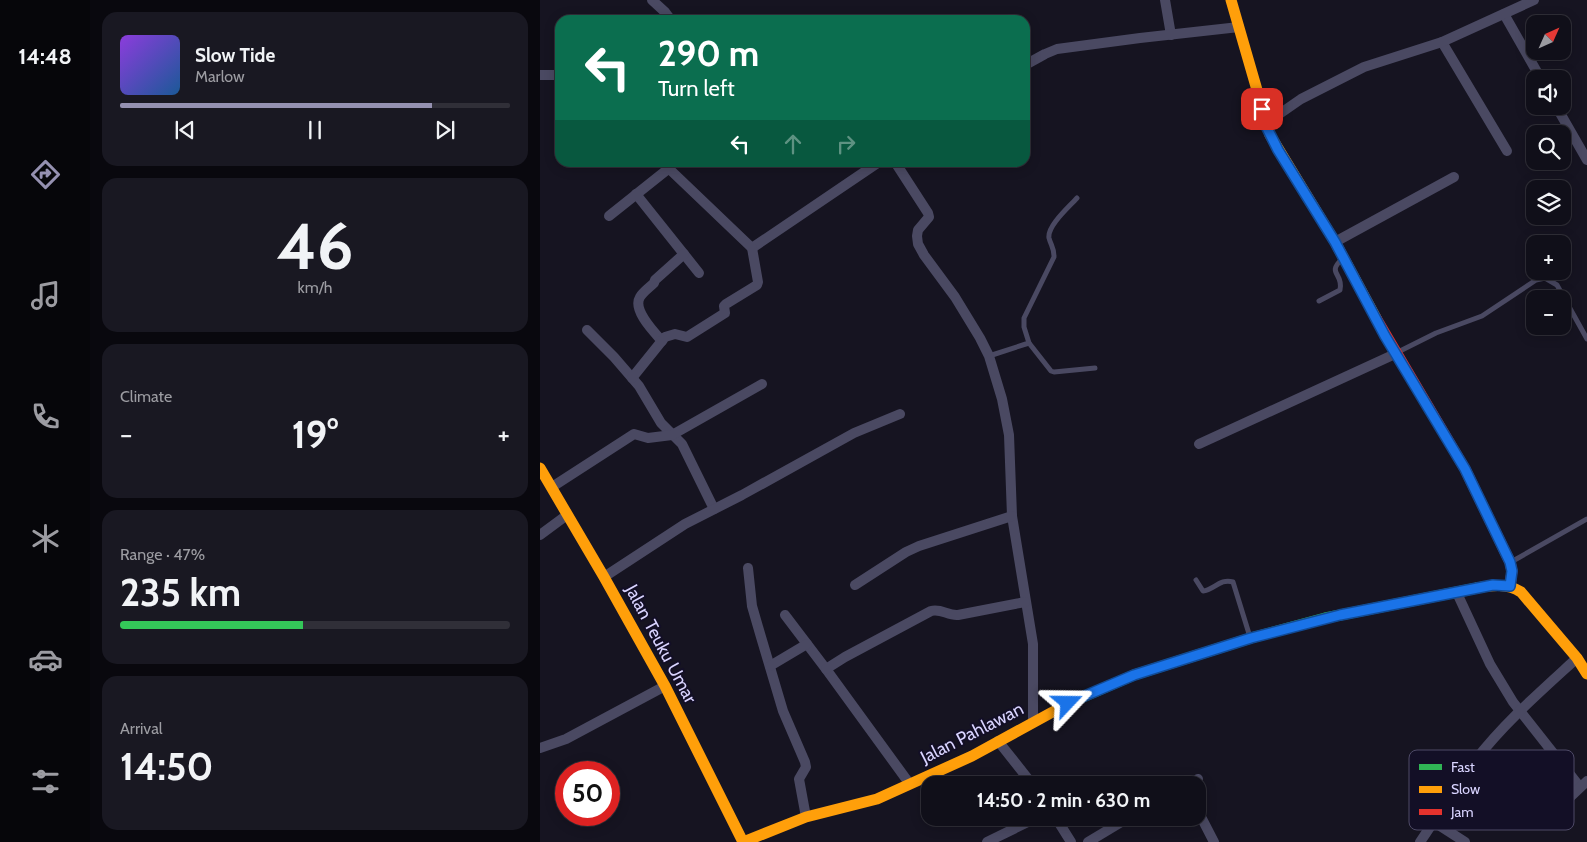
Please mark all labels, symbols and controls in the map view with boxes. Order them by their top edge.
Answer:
north arrow [1526,15,1571,60]
map controls [1526,15,1571,335]
text: 290 m [658,32,759,75]
icon: left [575,35,640,100]
text: 14:48 [18,43,72,70]
text: Slow Tide [195,44,275,67]
text: Marlow [195,67,245,86]
button: sound [1526,70,1571,115]
text: Turn left [658,75,735,102]
pin [1241,88,1283,130]
icon: arrive [1248,95,1276,123]
icon: previous [171,116,199,144]
icon: pause [301,116,329,144]
icon: next [431,116,459,144]
button: search [1526,125,1571,170]
icon: left [726,130,754,158]
icon: ahead [779,130,807,158]
icon: right [832,130,860,158]
icon: directions [28,157,63,192]
button: layers [1526,180,1571,225]
text: 46 [277,206,353,285]
button: + [1526,235,1571,280]
icon: music [28,278,63,313]
text: km/h [297,278,333,297]
button: − [1526,290,1571,335]
text: Climate [120,387,172,406]
icon: phone [28,399,63,434]
text: 19° [292,411,338,458]
text: − [120,417,132,451]
text: + [498,417,510,451]
icon: climate [28,521,63,556]
text: Range · 47% [120,545,205,564]
text: 235 km [120,569,241,616]
street label: Jalan Teuku Umar [620,580,702,707]
icon: car [28,642,63,677]
position arrow [1041,676,1093,728]
street label: Jalan Pahlawan [916,698,1027,769]
text: Arrival [120,719,163,738]
text: 14:50 [120,743,213,790]
legend [1409,750,1574,830]
text: Fast [1451,758,1475,776]
speed limit sign: 50 [555,761,620,826]
icon: filters [28,764,63,799]
text: Slow [1451,780,1480,798]
text: 14:50 · 2 min · 630 m [977,789,1150,812]
text: Jam [1450,803,1473,821]

